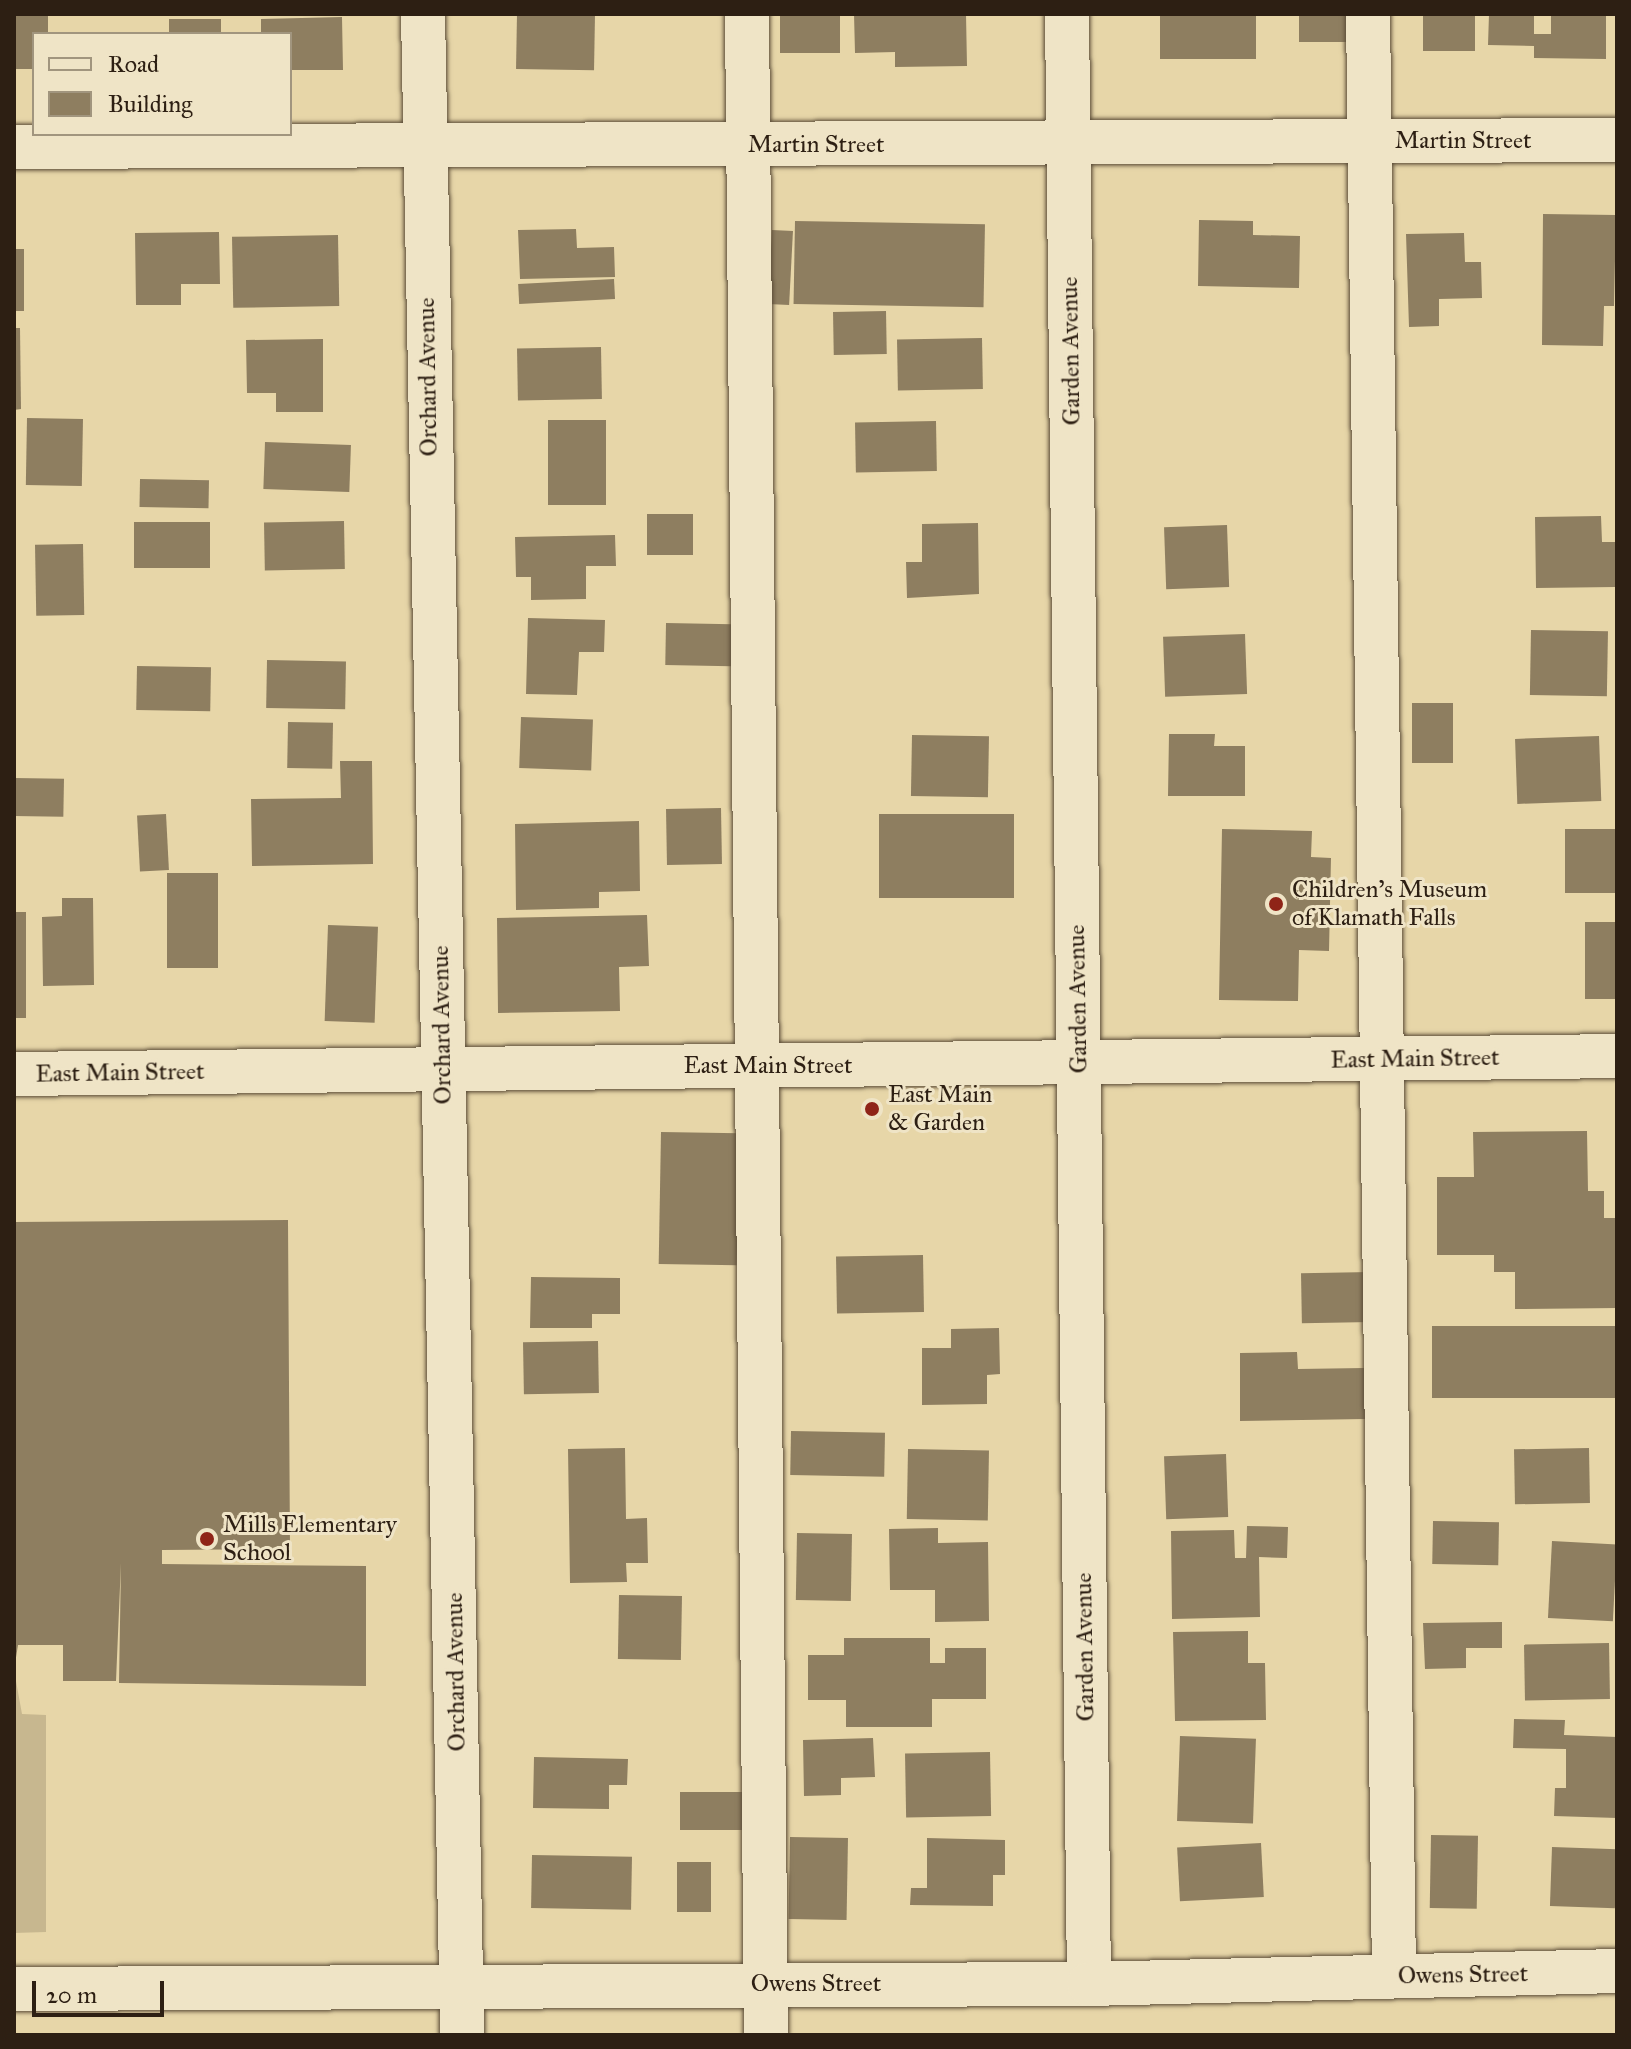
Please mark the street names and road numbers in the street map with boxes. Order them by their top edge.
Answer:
street label: Martin Street [1395,127,1531,155]
street label: Martin Street [748,131,884,159]
street label: Garden Avenue [1055,276,1087,426]
street label: Orchard Avenue [412,297,444,457]
street label: Garden Avenue [1062,924,1094,1074]
street label: Orchard Avenue [426,945,458,1105]
street label: East Main Street [1330,1043,1500,1075]
street label: East Main Street [684,1052,852,1080]
street label: East Main Street [35,1057,205,1089]
street label: Garden Avenue [1069,1572,1101,1722]
street label: Orchard Avenue [440,1592,472,1752]
street label: Owens Street [1398,1959,1528,1991]
street label: Owens Street [751,1970,881,1998]

